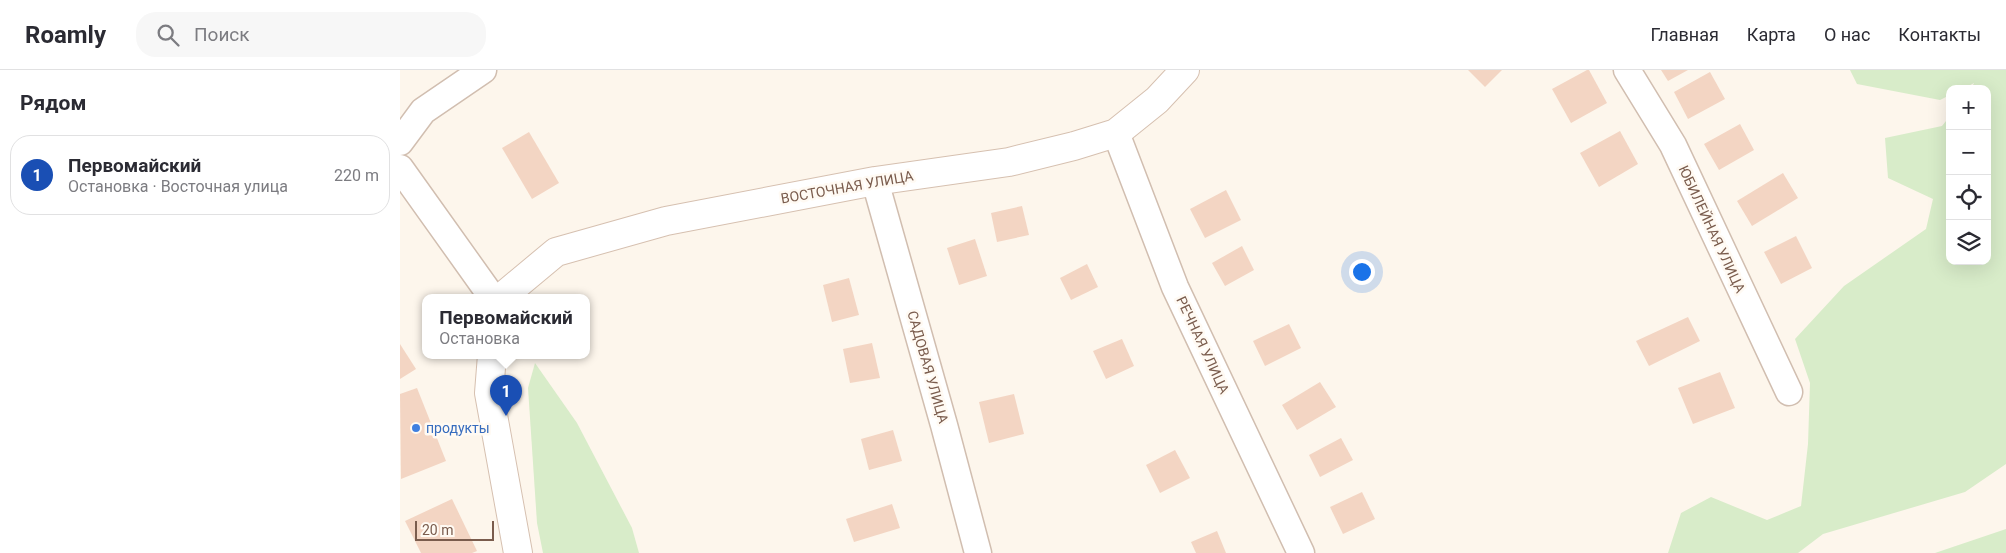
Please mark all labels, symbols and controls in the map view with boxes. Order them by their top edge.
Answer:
search box [136,12,486,57]
text: Roamly [25,21,106,49]
icon: search [154,21,182,49]
text: Поиск [194,23,250,46]
text: Главная [1650,24,1719,45]
text: Карта [1747,24,1796,45]
text: О нас [1824,24,1870,45]
text: Контакты [1898,24,1981,45]
map controls [1946,85,1991,265]
button: + [1946,85,1991,130]
text: Рядом [20,91,86,115]
button: − [1946,130,1991,175]
text: Первомайский [68,154,201,177]
street label: ЮБИЛЕЙНАЯ УЛИЦА [1675,163,1749,295]
text: 1 [32,166,42,185]
text: 220 m [334,166,379,185]
street label: ВОСТОЧНАЯ УЛИЦА [780,167,914,207]
button: locate [1946,175,1991,220]
text: Остановка · Восточная улица [68,177,288,196]
button: layers [1946,220,1991,265]
your location [1349,259,1375,285]
popup [422,294,590,359]
street label: РЕЧНАЯ УЛИЦА [1173,294,1233,396]
text: Первомайский [439,306,573,329]
street label: САДОВАЯ УЛИЦА [904,309,952,425]
text: Остановка [439,329,520,348]
pin: 1 [490,375,522,416]
place label: продукты [426,420,490,436]
marker: продукты [410,422,422,434]
scale bar [415,518,494,541]
text: 20 m [422,522,454,538]

